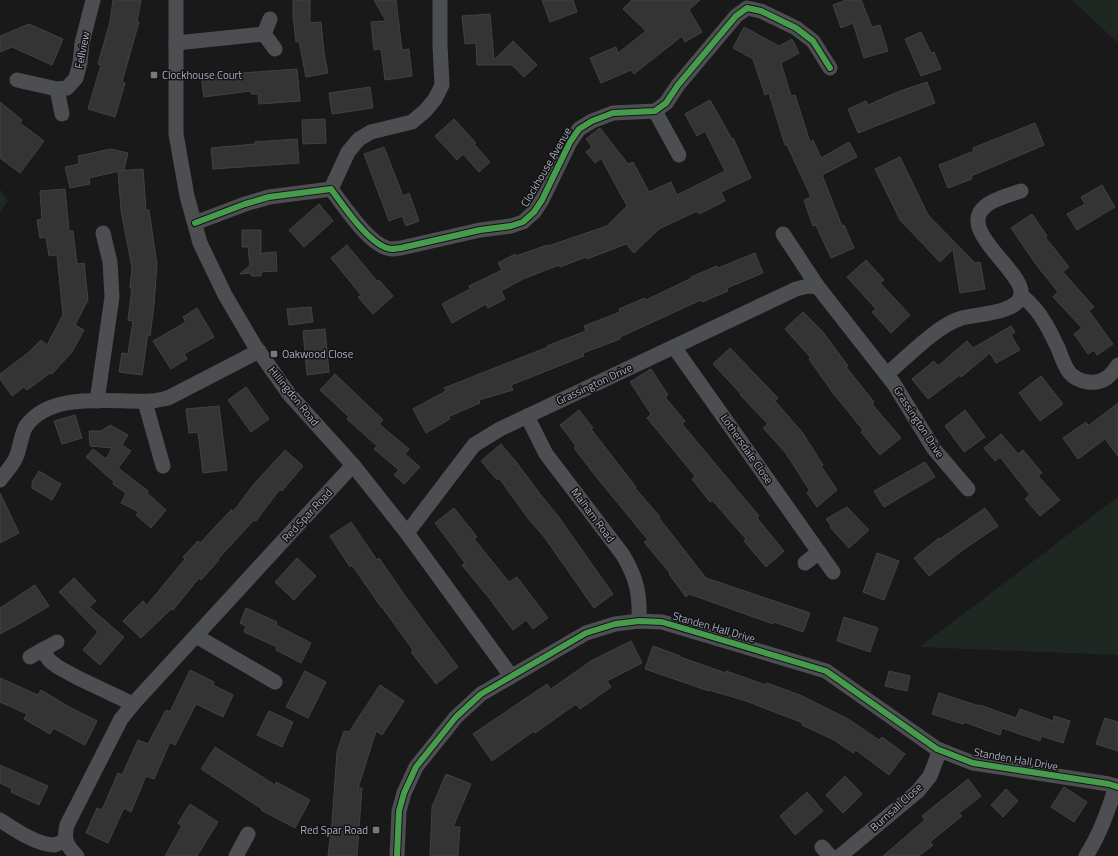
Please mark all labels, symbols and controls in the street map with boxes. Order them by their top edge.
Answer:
street label: Fellview [71,29,94,70]
place label: Clockhouse Court [162,67,242,83]
marker: Clockhouse Court [149,70,159,80]
street label: Clockhouse Avenue [517,124,576,210]
place label: Oakwood Close [282,346,354,362]
marker: Oakwood Close [269,349,279,359]
street label: Grassington Drive [553,359,635,409]
street label: Hillingdon Road [265,363,323,429]
street label: Grassington Drive [890,383,948,461]
street label: Lothersdale Close [717,411,777,488]
street label: Red Spar Road [278,485,336,545]
street label: Malham Road [567,485,619,546]
street label: Standen Hall Drive [671,608,758,647]
street label: Standen Hall Drive [973,744,1060,774]
street label: Burnsall Close [866,779,926,835]
place label: Red Spar Road [300,822,368,838]
marker: Red Spar Road [371,825,381,835]

